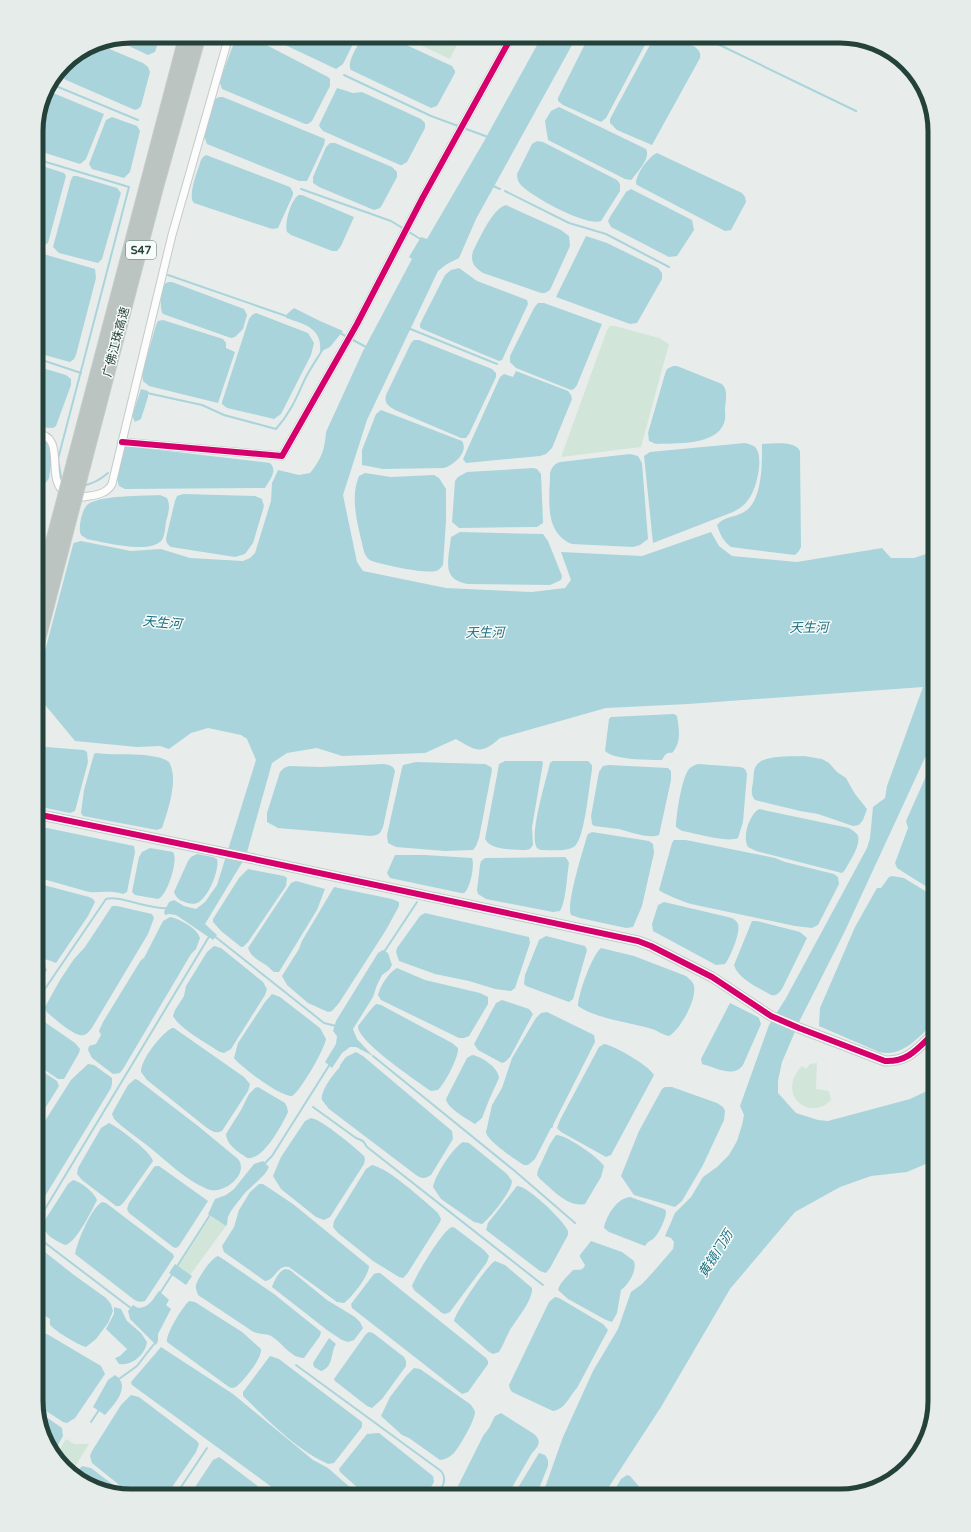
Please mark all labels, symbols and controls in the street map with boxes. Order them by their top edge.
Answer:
road number: S47 [126,241,156,259]
street label: 广佛江珠高速 [100,305,132,379]
water label: 天生河 [142,613,185,633]
water label: 天生河 [789,620,832,636]
water label: 天生河 [465,625,508,641]
water label: 黄镜门沥 [695,1226,738,1280]

